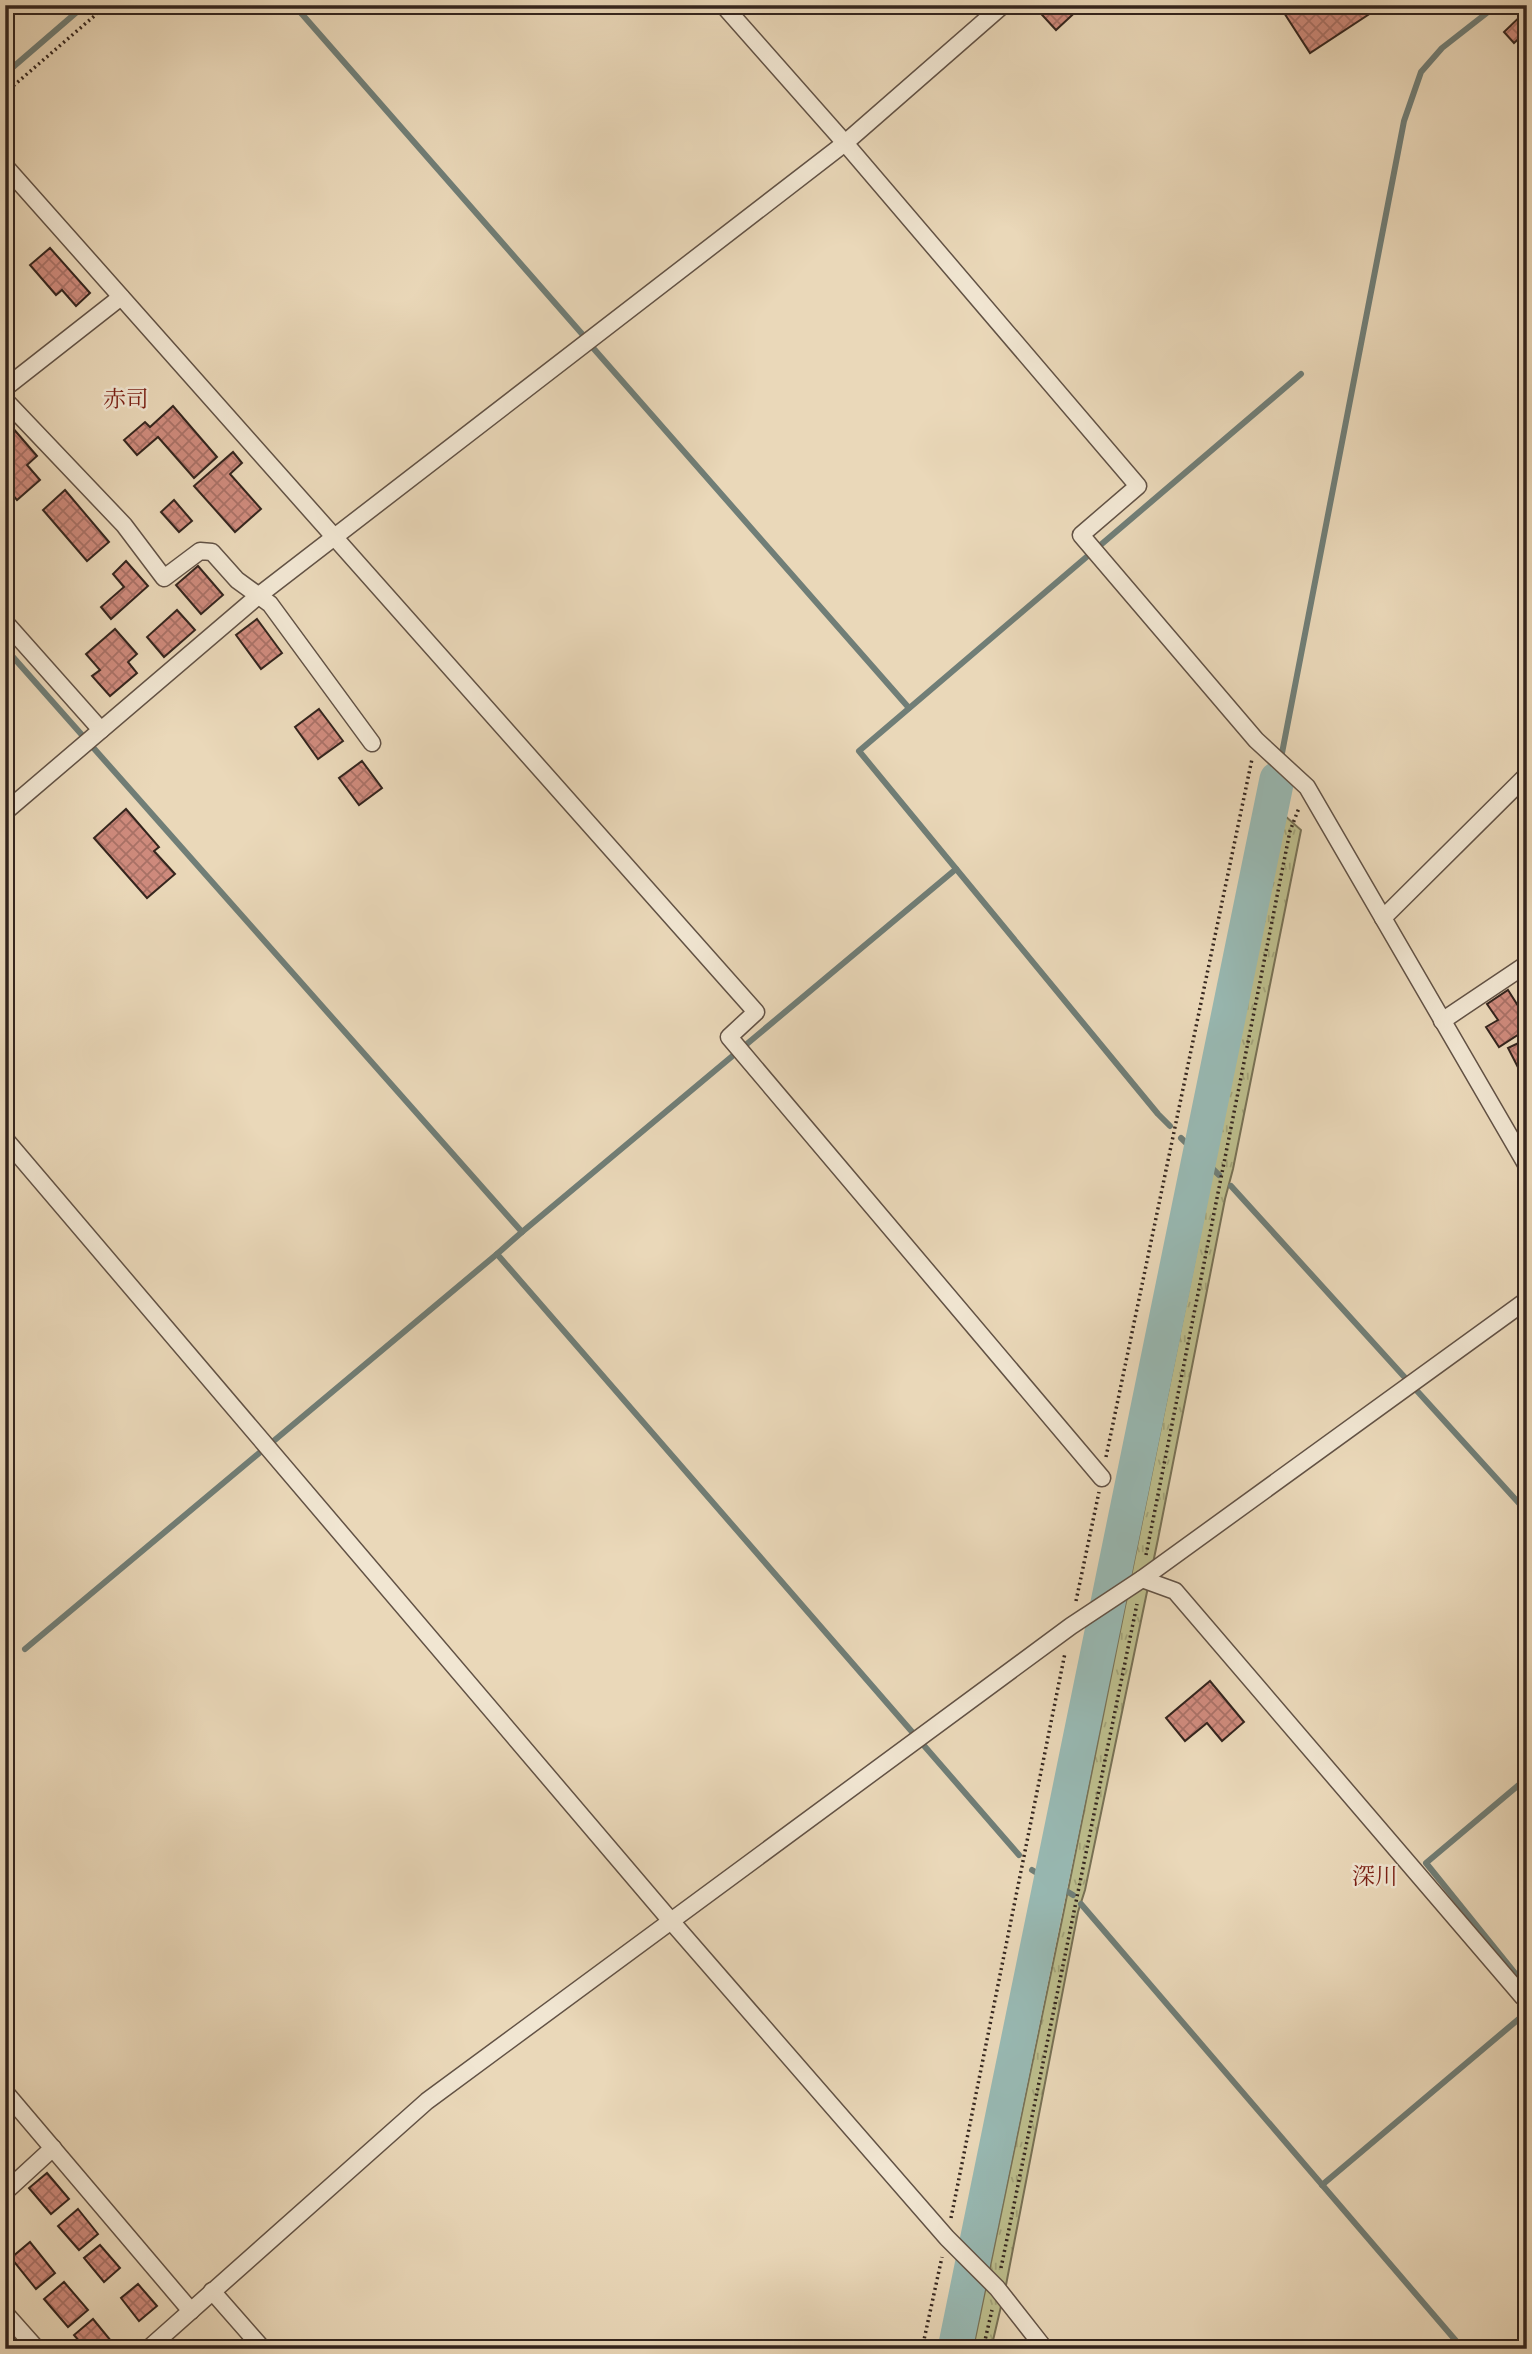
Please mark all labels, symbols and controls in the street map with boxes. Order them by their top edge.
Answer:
district label: 赤司 [103,386,149,415]
district label: 深川 [1352,1863,1398,1892]

